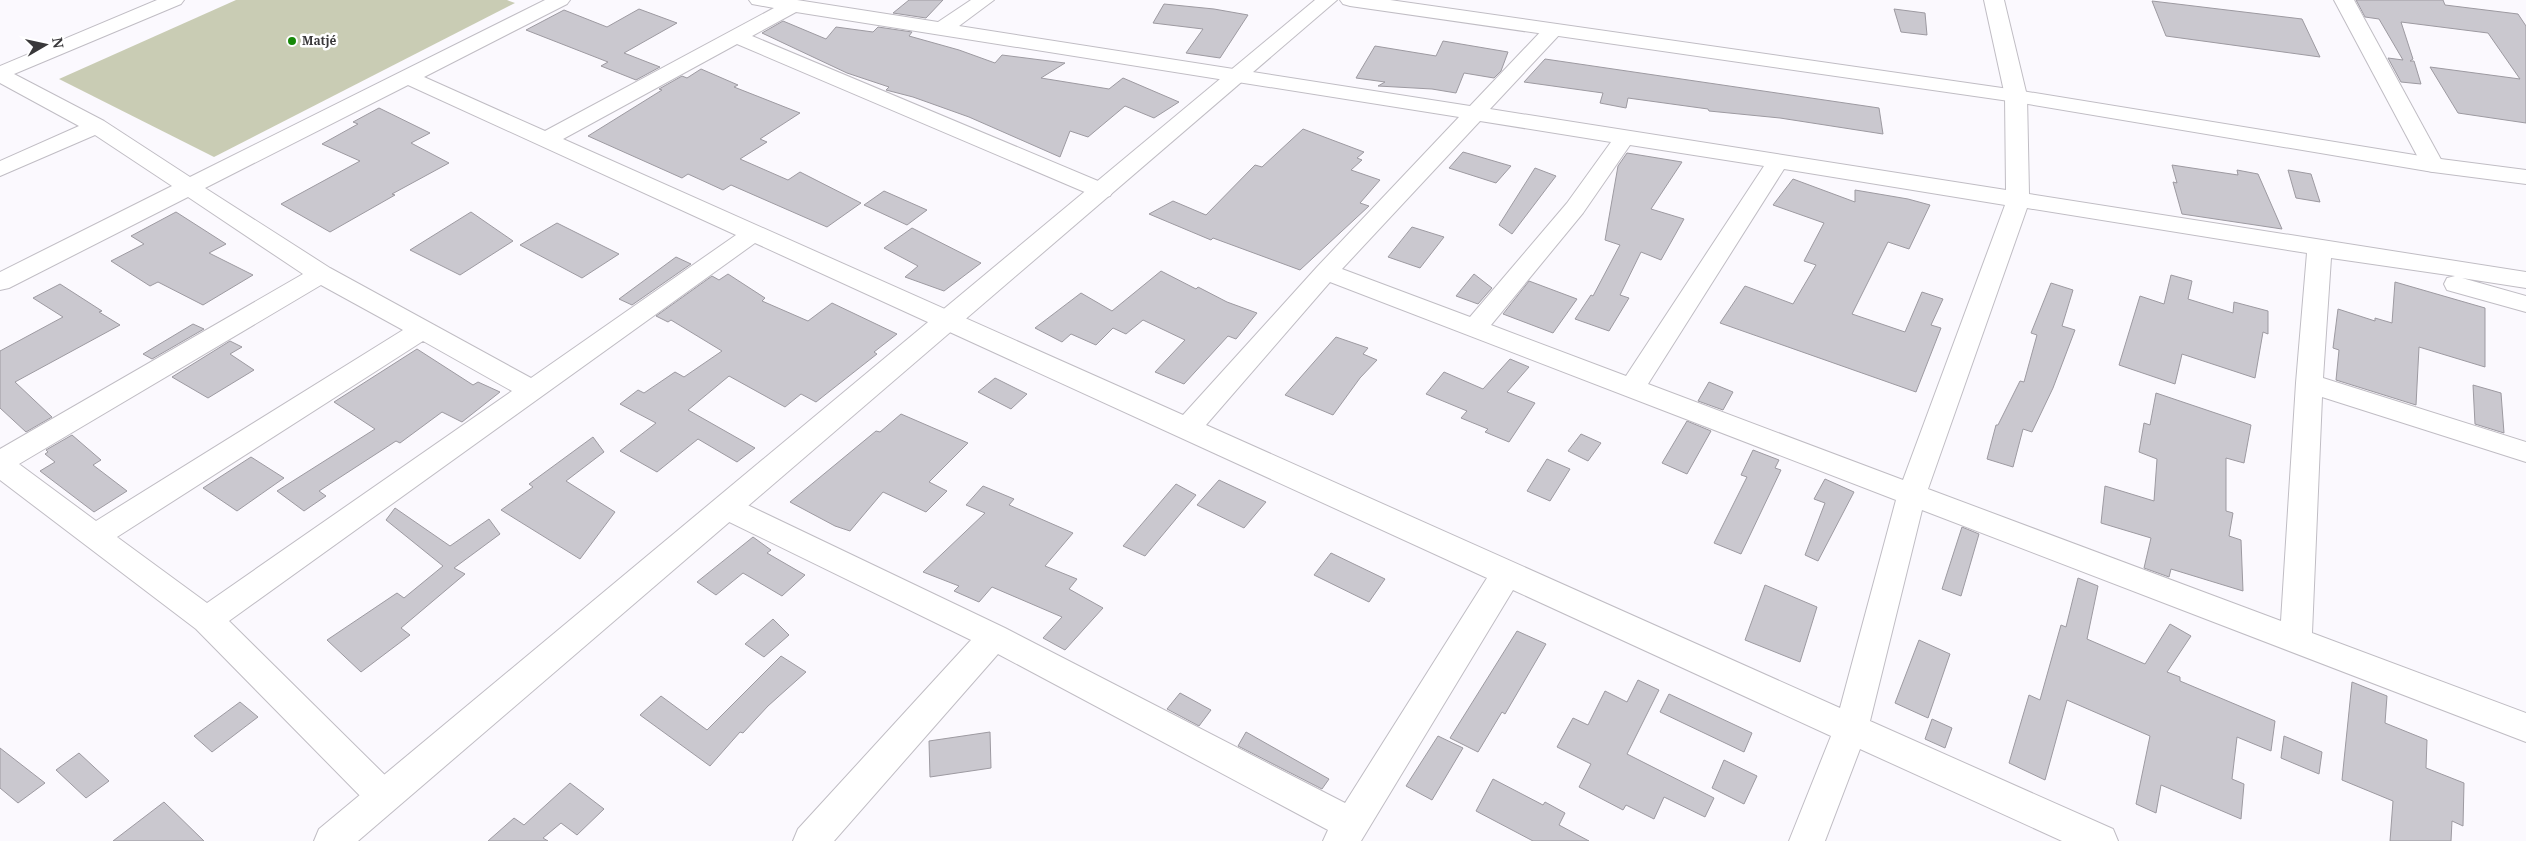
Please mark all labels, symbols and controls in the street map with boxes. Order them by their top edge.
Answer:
north arrow [20,20,70,70]
place label: Matjé [302,32,337,49]
marker: Matjé [286,35,298,47]
text: N [48,36,69,50]

